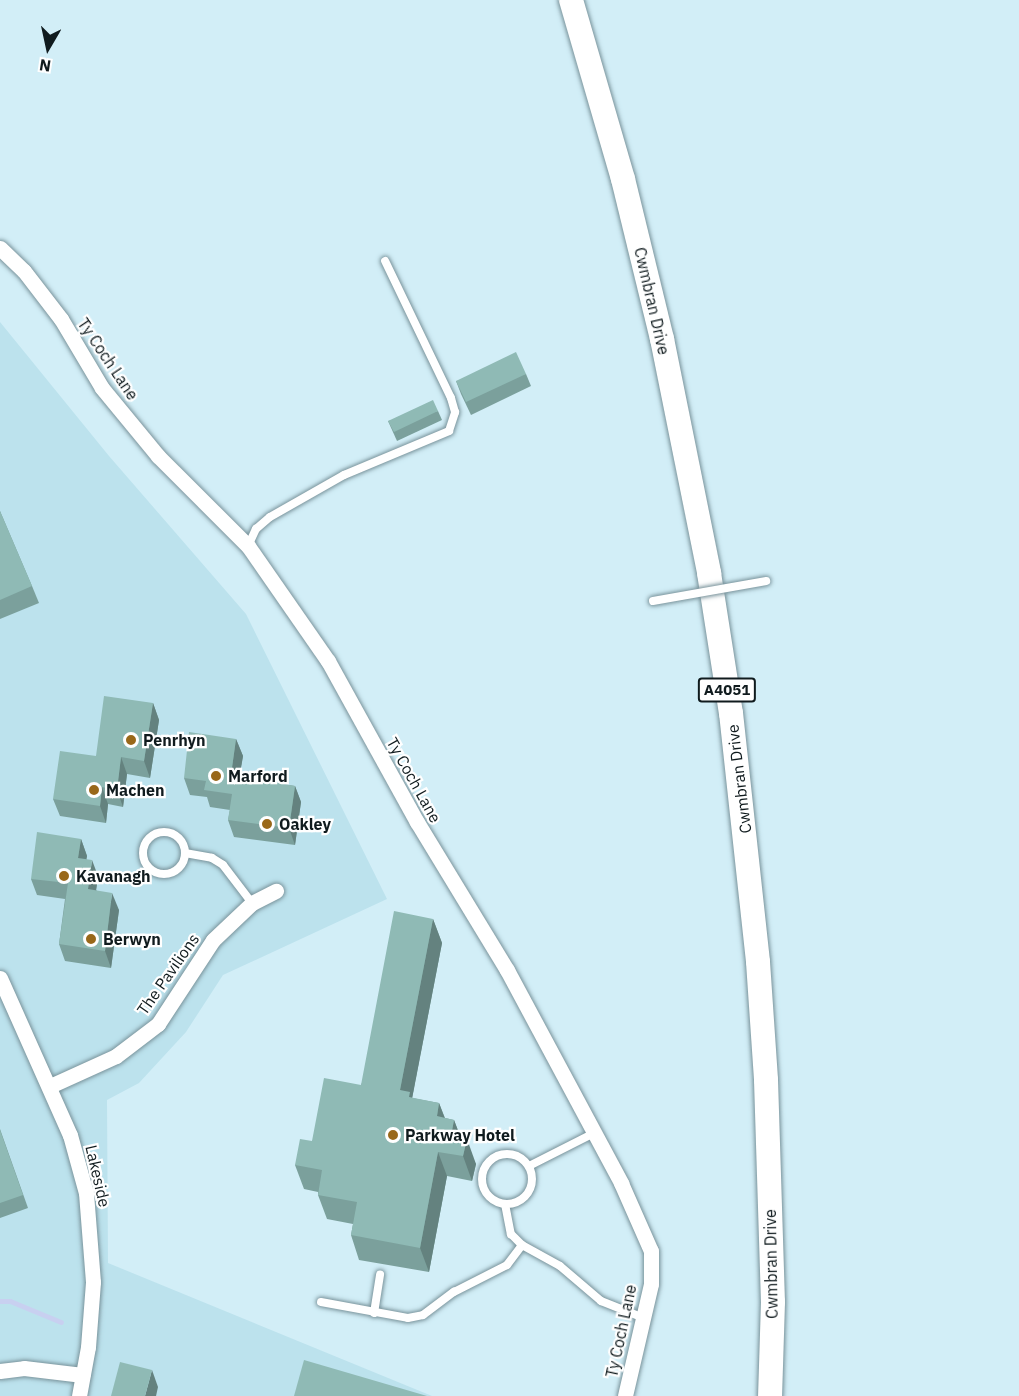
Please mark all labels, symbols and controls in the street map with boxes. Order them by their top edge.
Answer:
north arrow [18,18,78,78]
text: N [38,55,52,77]
street label: Cwmbran Drive [630,245,674,357]
street label: Ty Coch Lane [74,314,142,404]
road number: A4051 [697,678,757,702]
street label: Cwmbran Drive [723,723,755,835]
place label: Penrhyn [143,730,206,750]
marker: Penrhyn [124,733,138,747]
street label: Ty Coch Lane [383,734,445,826]
place label: Marford [228,766,288,786]
marker: Marford [209,769,223,783]
place label: Machen [106,780,165,800]
marker: Machen [87,783,101,797]
place label: Oakley [279,814,331,834]
marker: Oakley [260,817,274,831]
place label: Kavanagh [76,866,150,886]
marker: Kavanagh [57,869,71,883]
place label: Berwyn [103,929,161,949]
street label: The Pavilions [133,930,203,1018]
marker: Berwyn [84,932,98,946]
place label: Parkway Hotel [405,1125,515,1145]
marker: Parkway Hotel [386,1128,400,1142]
street label: Lakeside [82,1143,114,1209]
street label: Cwmbran Drive [760,1209,782,1319]
street label: Ty Coch Lane [602,1283,640,1379]

